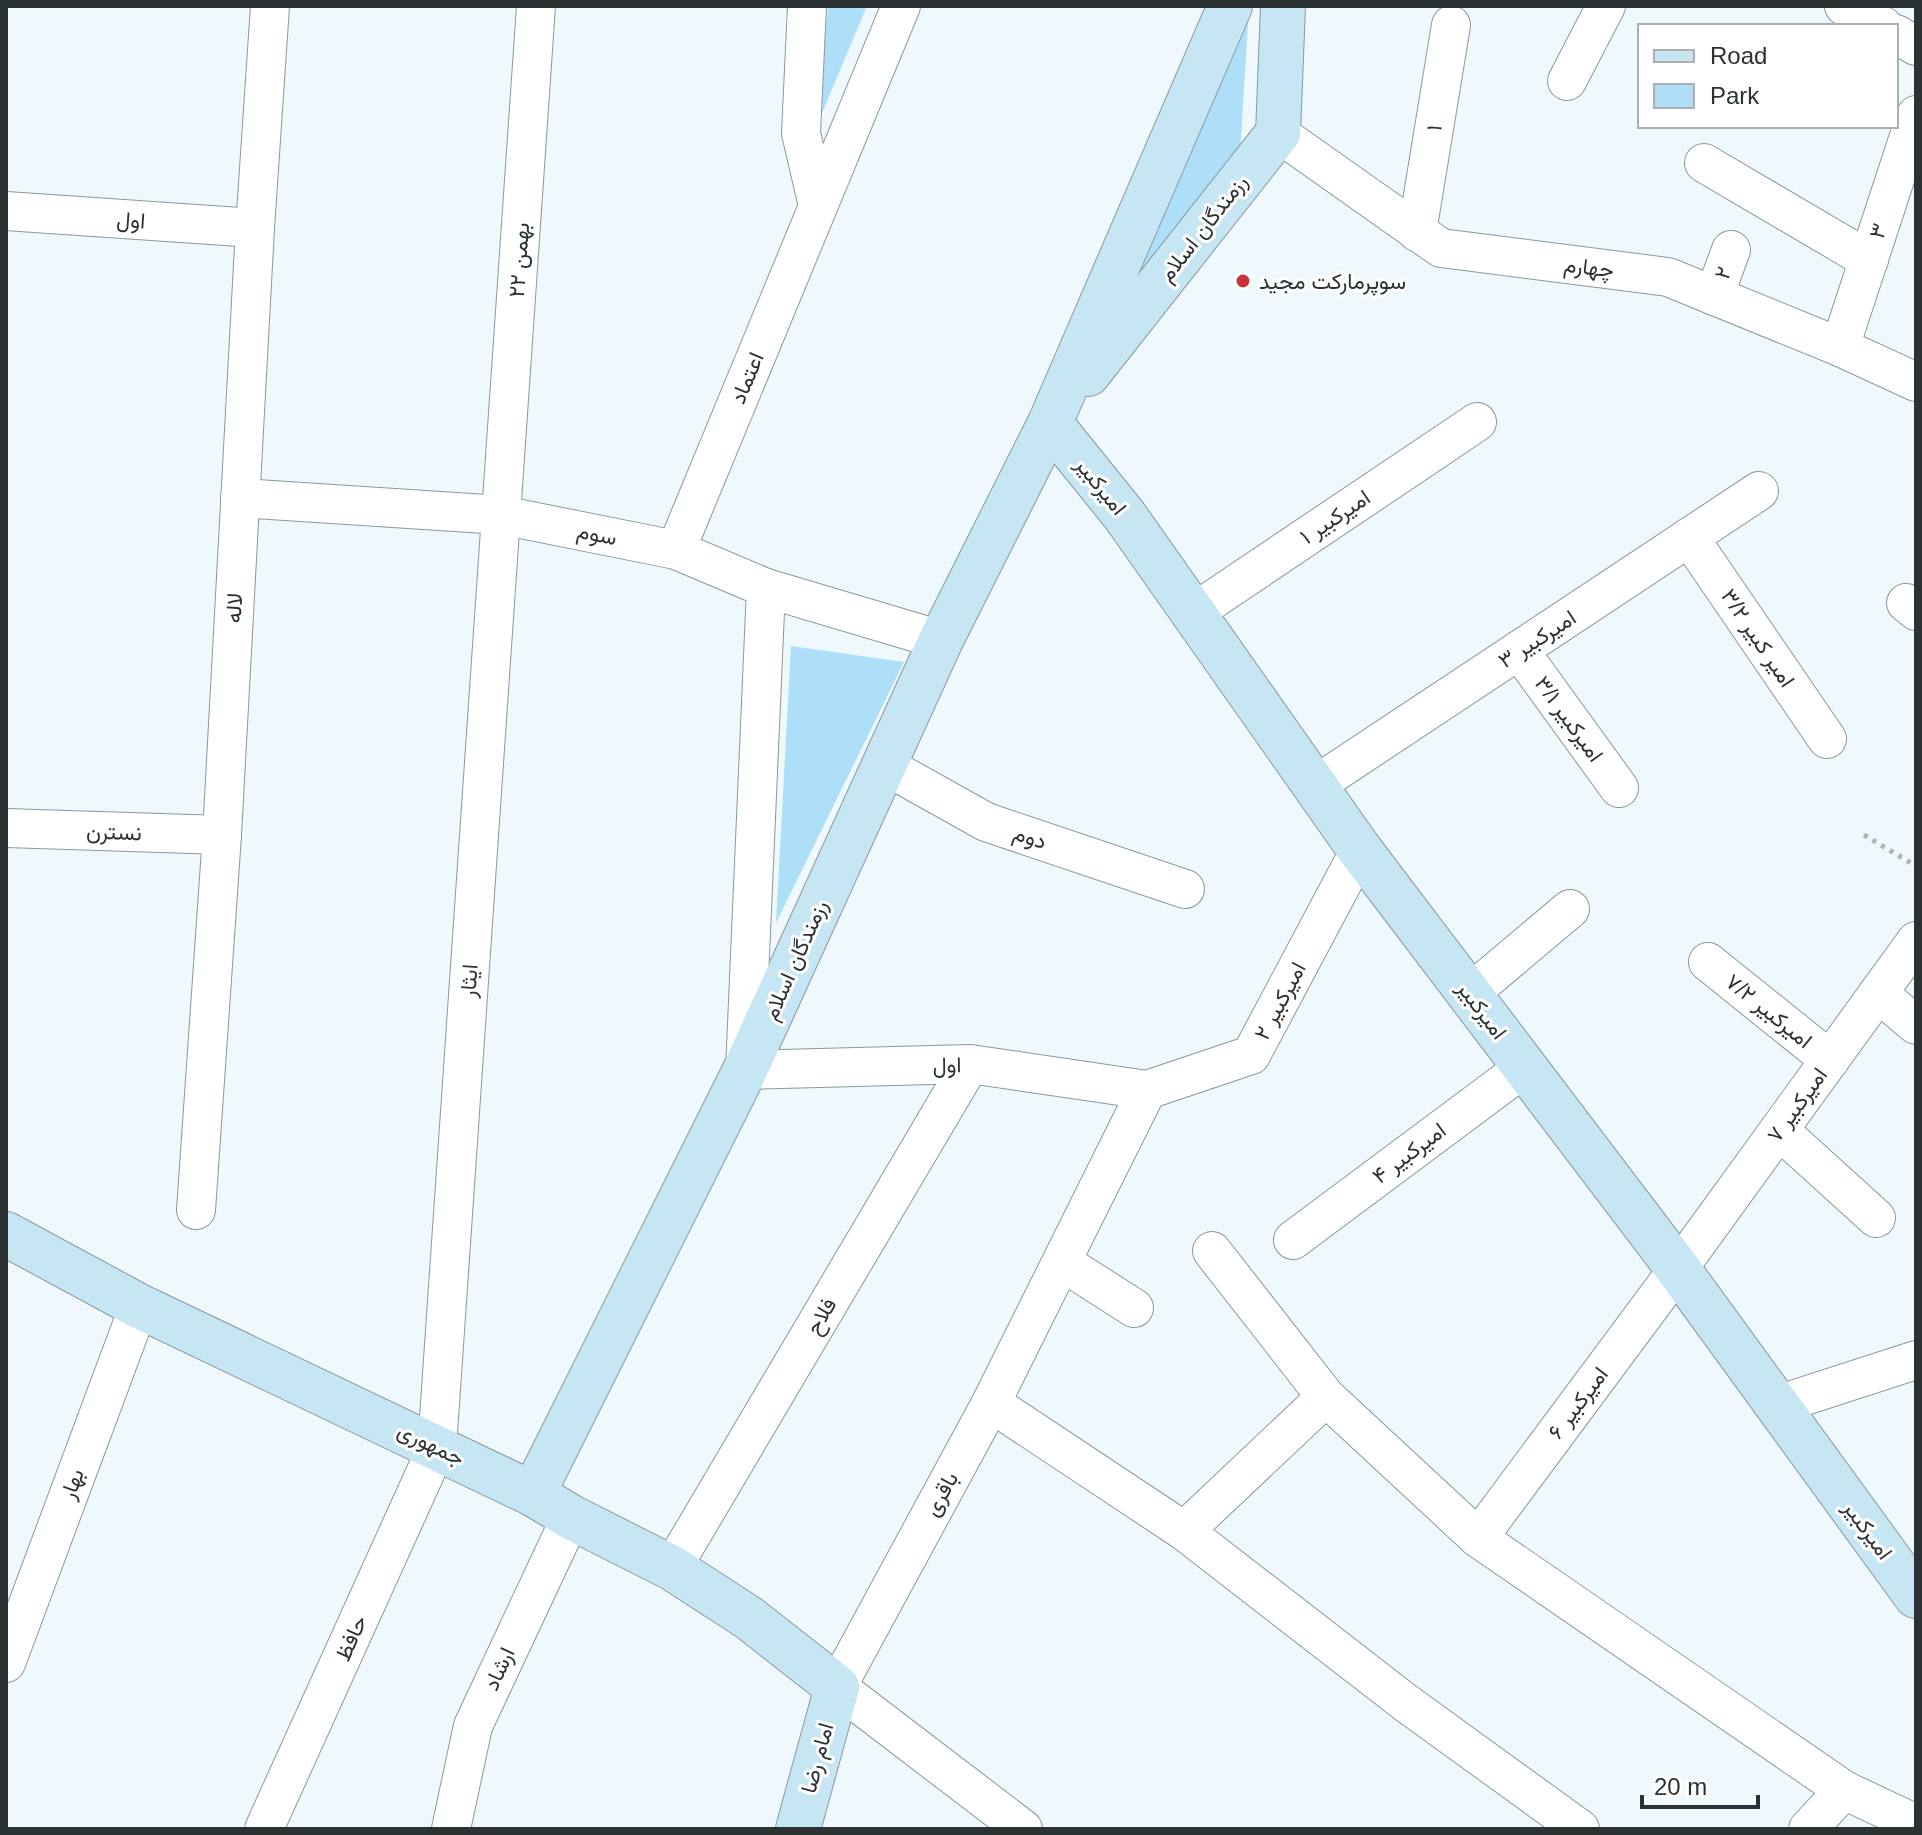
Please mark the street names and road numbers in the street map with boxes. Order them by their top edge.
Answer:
street label: ۱ [1421,123,1447,133]
street label: رزمندگان اسلام [1153,170,1254,288]
street label: اول [116,207,146,234]
street label: ۳ [1864,220,1892,242]
street label: ۲۲ بهمن [504,222,535,298]
street label: چهارم [1562,252,1616,284]
street label: ۲ [1709,263,1737,283]
street label: اعتماد [725,349,769,407]
street label: امیرکبیر [1069,451,1132,520]
street label: امیرکبیر ۱ [1295,485,1375,550]
street label: سوم [574,518,619,552]
street label: امیر کبیر ۳/۲ [1715,584,1800,692]
street label: لاله [221,592,247,624]
street label: امیرکبیر ۳ [1494,605,1581,674]
street label: امیرکبیر ۳/۱ [1529,671,1608,767]
street label: نسترن [86,819,142,846]
street label: دوم [1009,820,1050,856]
street label: رزمندگان اسلام [757,896,834,1025]
street label: امیرکبیر ۲ [1249,958,1312,1045]
street label: ایثار [455,963,484,1000]
street label: امیرکبیر ۷/۲ [1720,969,1817,1054]
street label: امیرکبیر [1451,975,1512,1045]
street label: اول [932,1052,962,1079]
street label: امیرکبیر ۷ [1762,1063,1833,1148]
street label: امیرکبیر ۴ [1367,1117,1451,1189]
street label: فلاح [800,1293,843,1340]
street label: امیرکبیر ۶ [1543,1362,1614,1444]
street label: جمهوری [393,1417,468,1472]
street label: بهار [55,1465,90,1504]
street label: باقری [919,1468,964,1521]
street label: امیرکبیر [1837,1495,1898,1565]
street label: حافظ [330,1611,372,1665]
street label: ارشاد [478,1644,521,1695]
street label: امام رضا [796,1720,840,1796]

